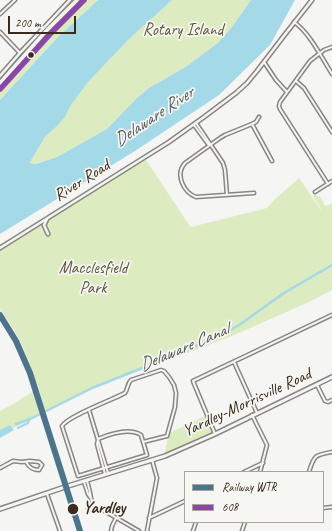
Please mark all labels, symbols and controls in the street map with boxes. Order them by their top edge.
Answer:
scale bar [10,8,78,34]
text: 200 m [15,15,41,31]
park label: Rotary Island [143,21,223,41]
unlabelled marker [26,50,36,60]
water label: Delaware River [110,82,198,152]
street label: River Road [50,156,114,206]
park label: Macclesfield Park [59,259,127,299]
water label: Delaware Canal [136,320,232,376]
street label: Yardley-Morrisville Road [179,364,315,442]
legend [184,471,324,523]
text: Railway WTR [222,479,277,495]
place label: Yardley [83,499,125,519]
text: 608 [222,499,238,515]
marker: Yardley [66,502,80,516]

